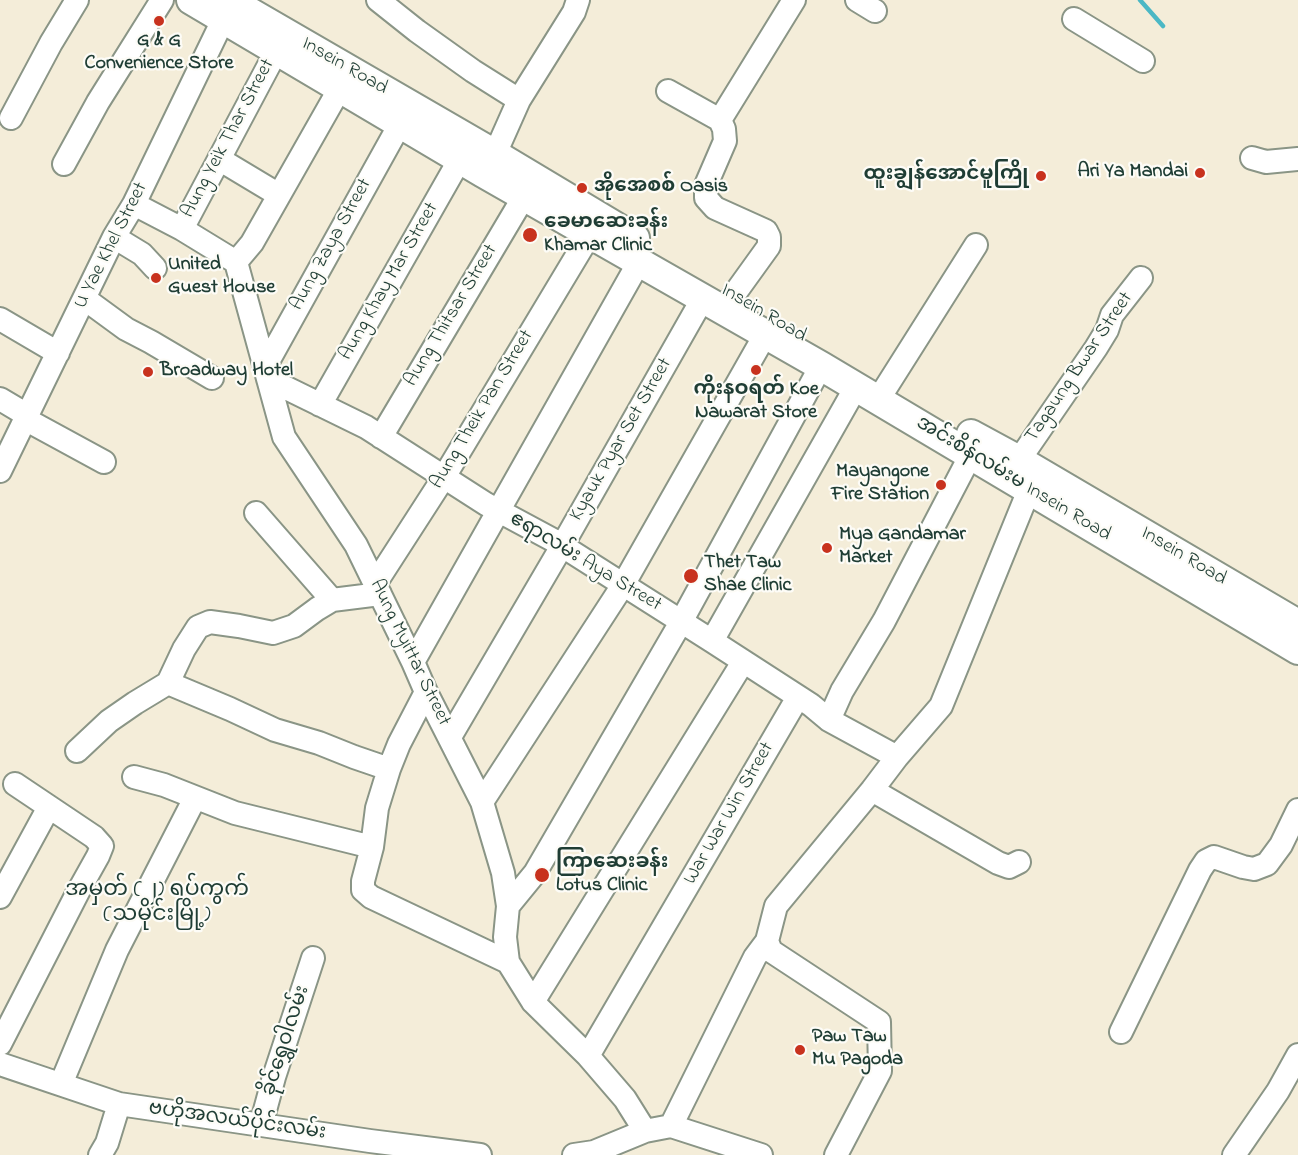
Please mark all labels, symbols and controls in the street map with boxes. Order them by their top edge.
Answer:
marker: G & G Convenience Store [152,14,166,28]
place label: G & G Convenience Store [85,30,233,77]
street label: Insein Road [297,33,391,101]
street label: Aung Yeik Thar Street [177,55,281,223]
place label: Ari Ya Mandai [1077,161,1188,185]
place label: ထူးချွန်အောင်မူကြို [864,164,1029,188]
marker: Ari Ya Mandai [1193,166,1207,180]
marker: ထူးချွန်အောင်မူကြို [1034,169,1048,183]
street label: Aung Zaya Street [286,175,378,315]
place label: အိုအေစစ် Oasis [594,176,728,200]
street label: U Yae Khel Street [70,179,154,313]
marker: အိုအေစစ် Oasis [575,181,589,195]
street label: Aung Khay Mar Street [335,199,445,365]
place label: ခေမာဆေးခန်း Khamar Clinic [544,212,668,259]
marker: ခေမာဆေးခန်း Khamar Clinic [521,226,539,244]
street label: Aung Thitsar Street [400,241,504,391]
place label: United Guest House [168,254,275,301]
marker: United Guest House [149,271,163,285]
street label: Insein Road [716,279,810,349]
street label: Tagaung Bwar Street [1021,288,1139,448]
street label: Aung Theik Pan Street [426,326,540,494]
street label: Kyauk Pyar Set Street [566,354,678,526]
place label: Broadway Hotel [160,360,293,384]
marker: ကိုးနဝရတ် Koe Nawarat Store [749,363,763,377]
marker: Broadway Hotel [141,365,155,379]
place label: ကိုးနဝရတ် Koe Nawarat Store [693,379,819,426]
street label: အင်းစိန်လမ်းမ Insein Road [911,412,1115,548]
place label: Mayangone Fire Station [831,461,929,508]
marker: Mayangone Fire Station [934,478,948,492]
street label: ဧရာလမ်း Aya Street [505,508,665,618]
street label: Insein Road [1136,522,1230,592]
place label: Mya Gandamar Market [839,524,966,571]
marker: Mya Gandamar Market [820,541,834,555]
place label: Thet Taw Shae Clinic [704,552,791,599]
marker: Thet Taw Shae Clinic [682,567,700,585]
street label: Aung Myittar Street [363,576,455,730]
street label: War War Win Street [680,739,780,889]
place label: ကြာဆေးခန်း Lotus Clinic [556,852,668,899]
marker: ကြာဆေးခန်း Lotus Clinic [533,866,551,884]
district label: အမှတ် (၂) ရပ်ကွက် (သမိုင်းမြို့) [65,878,249,930]
street label: ခိုင်ရွှေဝါလမ်း [258,983,316,1099]
place label: Paw Taw Mu Pagoda [812,1026,903,1073]
marker: Paw Taw Mu Pagoda [793,1043,807,1057]
street label: ဗဟိုအလယ်ပိုင်းလမ်း [147,1098,327,1146]

